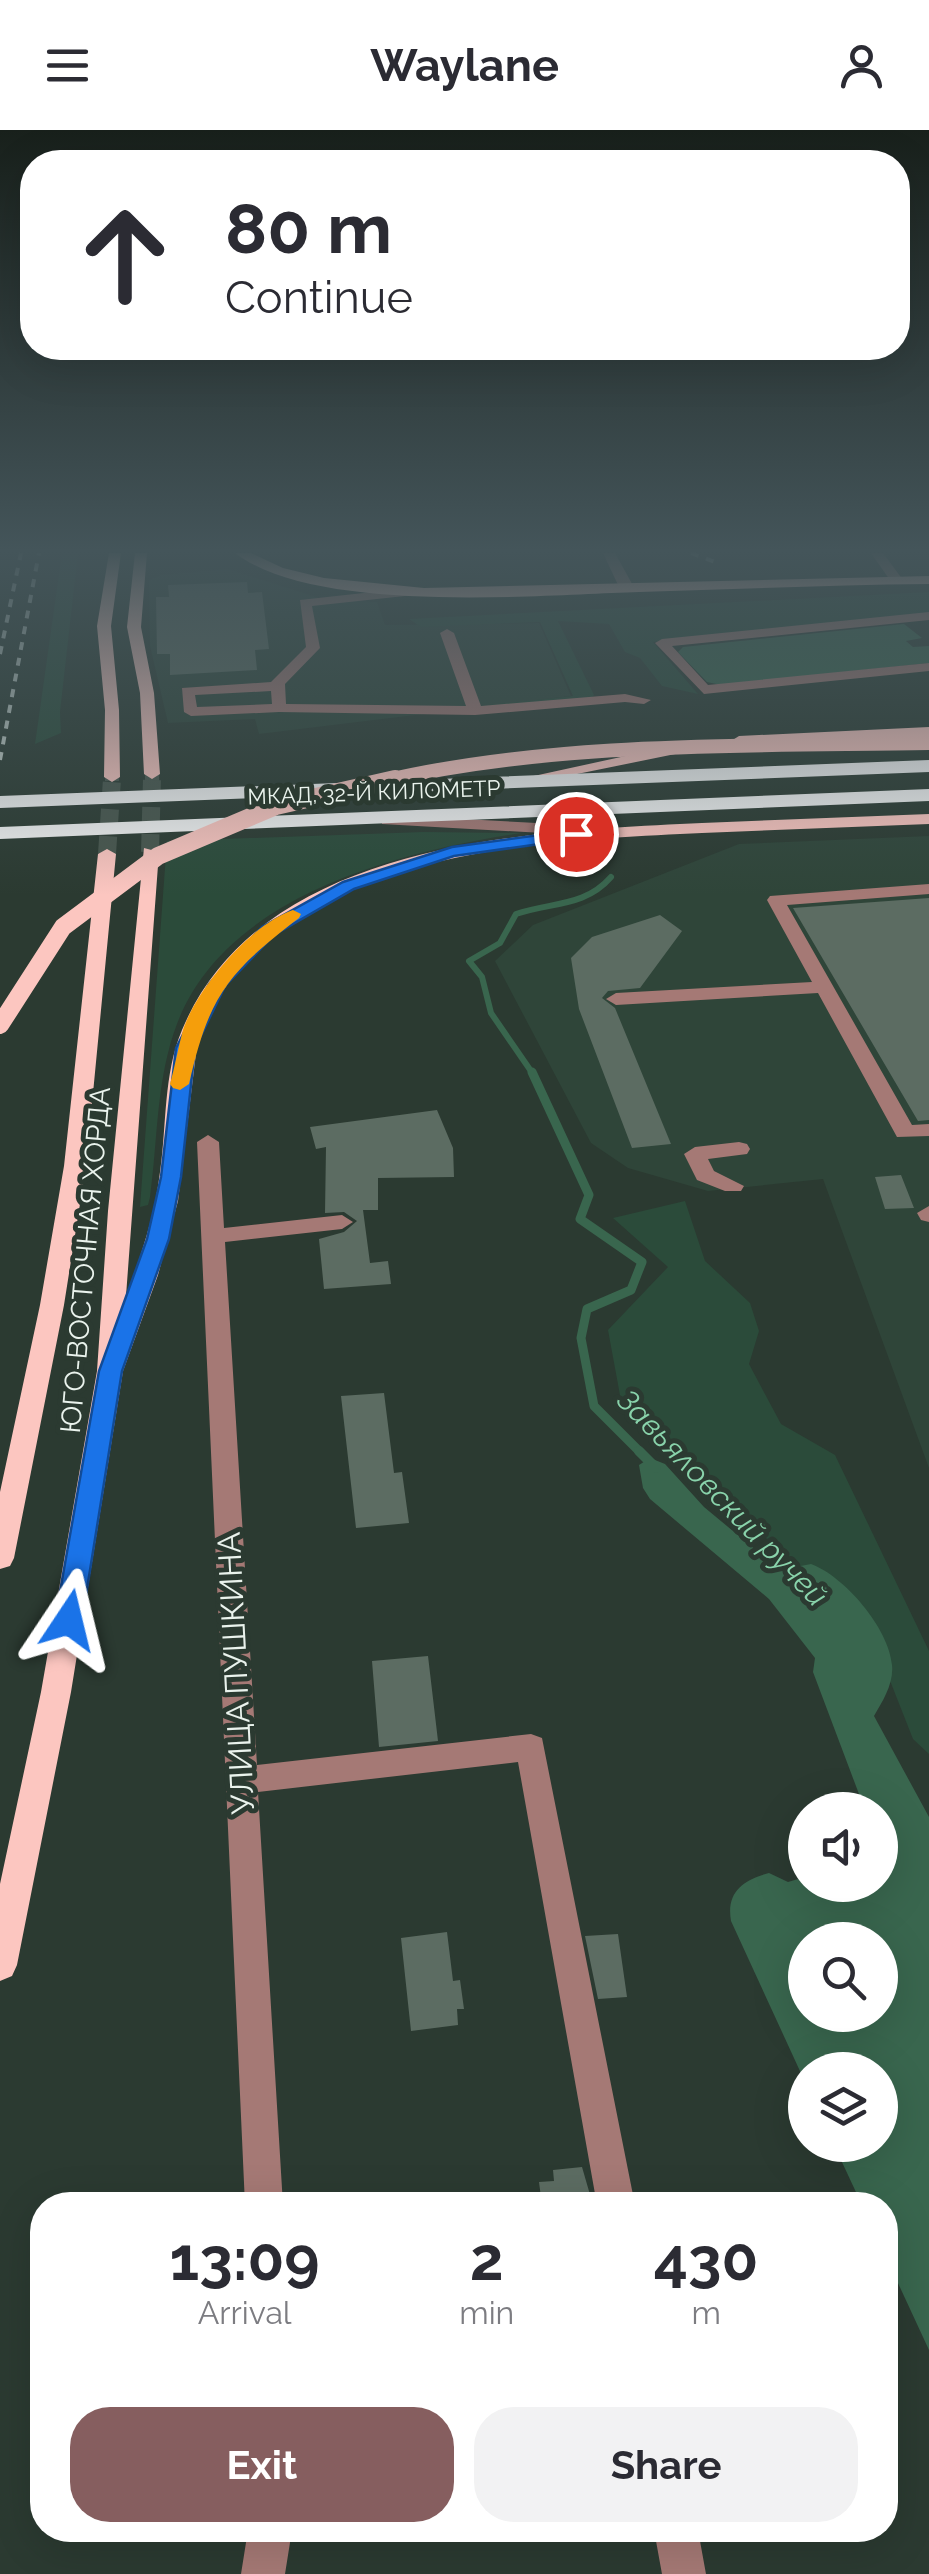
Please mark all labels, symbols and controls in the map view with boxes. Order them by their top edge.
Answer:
icon: menu [40,38,95,93]
icon: person [834,38,889,93]
text: Waylane [370,39,559,92]
text: 80 m [225,187,392,269]
icon: ahead [60,190,190,320]
text: Continue [225,271,413,324]
street label: МКАД, 32-Й КИЛОМЕТР [247,775,501,809]
pin [534,792,619,877]
icon: arrive [549,807,604,862]
street label: ЮГО-ВОСТОЧНАЯ ХОРДА [54,1085,117,1435]
water label: Завьяловский ручей [610,1382,835,1613]
street label: УЛИЦА ПУШКИНА [210,1531,261,1815]
position arrow [17,1568,121,1672]
map controls [788,1792,898,2162]
button: sound [788,1792,898,1902]
button: search [788,1922,898,2032]
button: layers [788,2052,898,2162]
text: 13:09 [170,2224,320,2294]
text: 2 [470,2224,504,2294]
text: 430 [654,2224,758,2294]
text: Arrival [198,2294,292,2331]
text: min [459,2294,514,2331]
text: m [691,2294,721,2331]
button: Exit [70,2407,454,2522]
button: Share [474,2407,858,2522]

